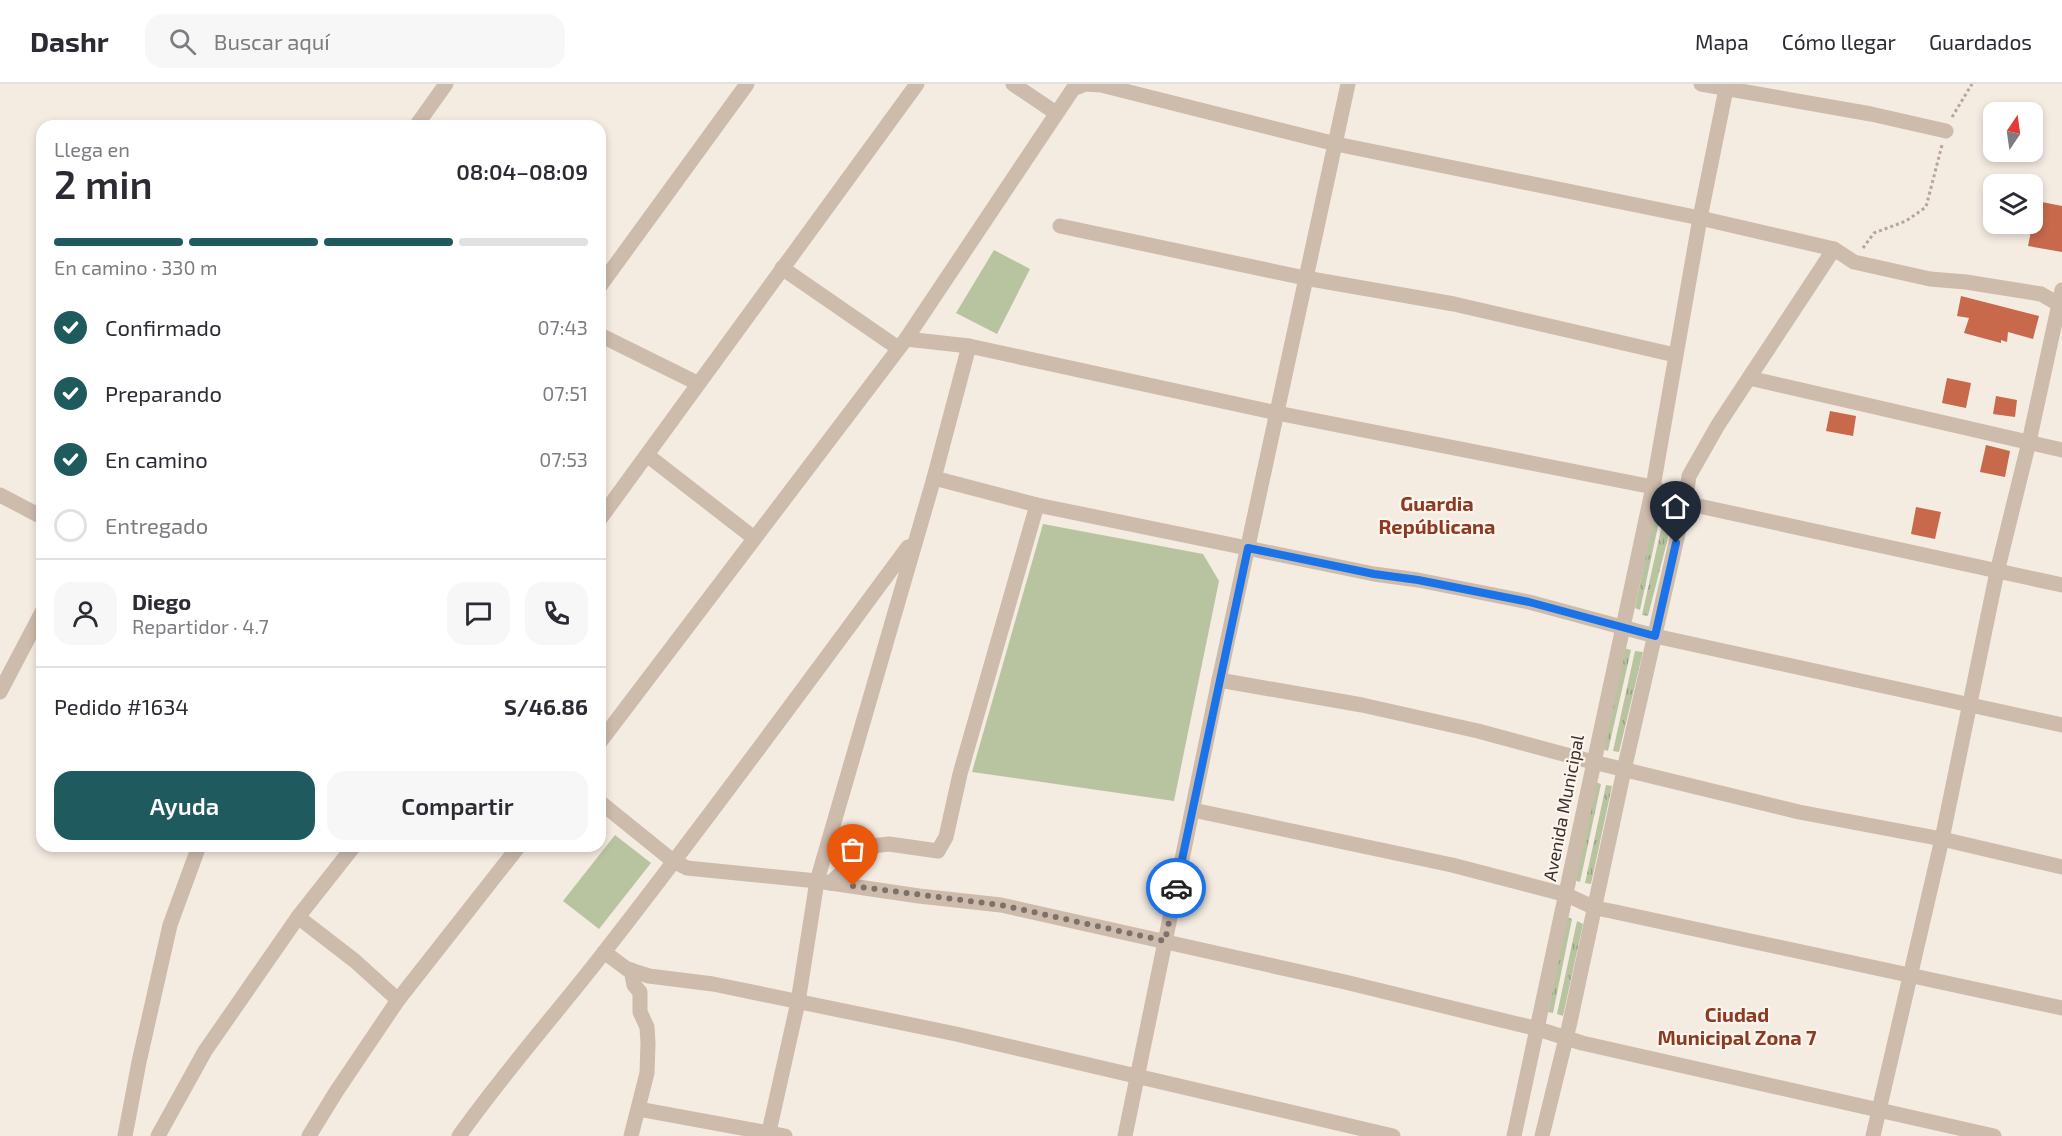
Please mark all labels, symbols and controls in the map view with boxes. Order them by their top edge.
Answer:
search box [145,14,565,68]
text: Dashr [30,24,109,58]
icon: search [166,25,199,58]
text: Buscar aquí [214,28,330,54]
text: Mapa [1695,29,1749,54]
text: Cómo llegar [1782,29,1896,54]
text: Guardados [1929,29,2032,54]
north arrow [1983,102,2043,162]
map controls [1983,102,2043,234]
text: Llega en [54,137,130,161]
text: 08:04–08:09 [456,158,588,184]
text: 2 min [54,160,153,207]
button: layers [1983,174,2043,234]
text: En camino · 330 m [54,255,217,279]
icon: check [54,311,87,344]
text: Confirmado [105,314,221,340]
text: 07:43 [538,315,588,339]
icon: check [54,377,87,410]
text: Preparando [105,380,222,406]
text: 07:51 [542,381,588,405]
icon: check [54,443,87,476]
text: En camino [105,446,208,472]
text: 07:53 [539,447,588,471]
pin [1650,481,1701,543]
icon: home [1659,490,1692,523]
district label: Guardia Repúblicana [1379,491,1495,538]
text: Entregado [105,512,208,538]
button: person [54,582,117,645]
button: chat [447,582,510,645]
button: phone [525,582,588,645]
text: Diego [132,588,191,614]
text: Repartidor · 4.7 [132,614,269,638]
text: Pedido #1634 [54,693,189,719]
text: S/46.86 [504,693,588,719]
street label: Avenida Municipal [1538,732,1588,883]
button: Ayuda [54,771,315,840]
button: Compartir [327,771,588,840]
pin [827,824,878,886]
icon: bag [836,833,869,866]
courier [1146,858,1206,918]
icon: car [1160,872,1193,905]
district label: Ciudad Municipal Zona 7 [1657,1002,1817,1049]

